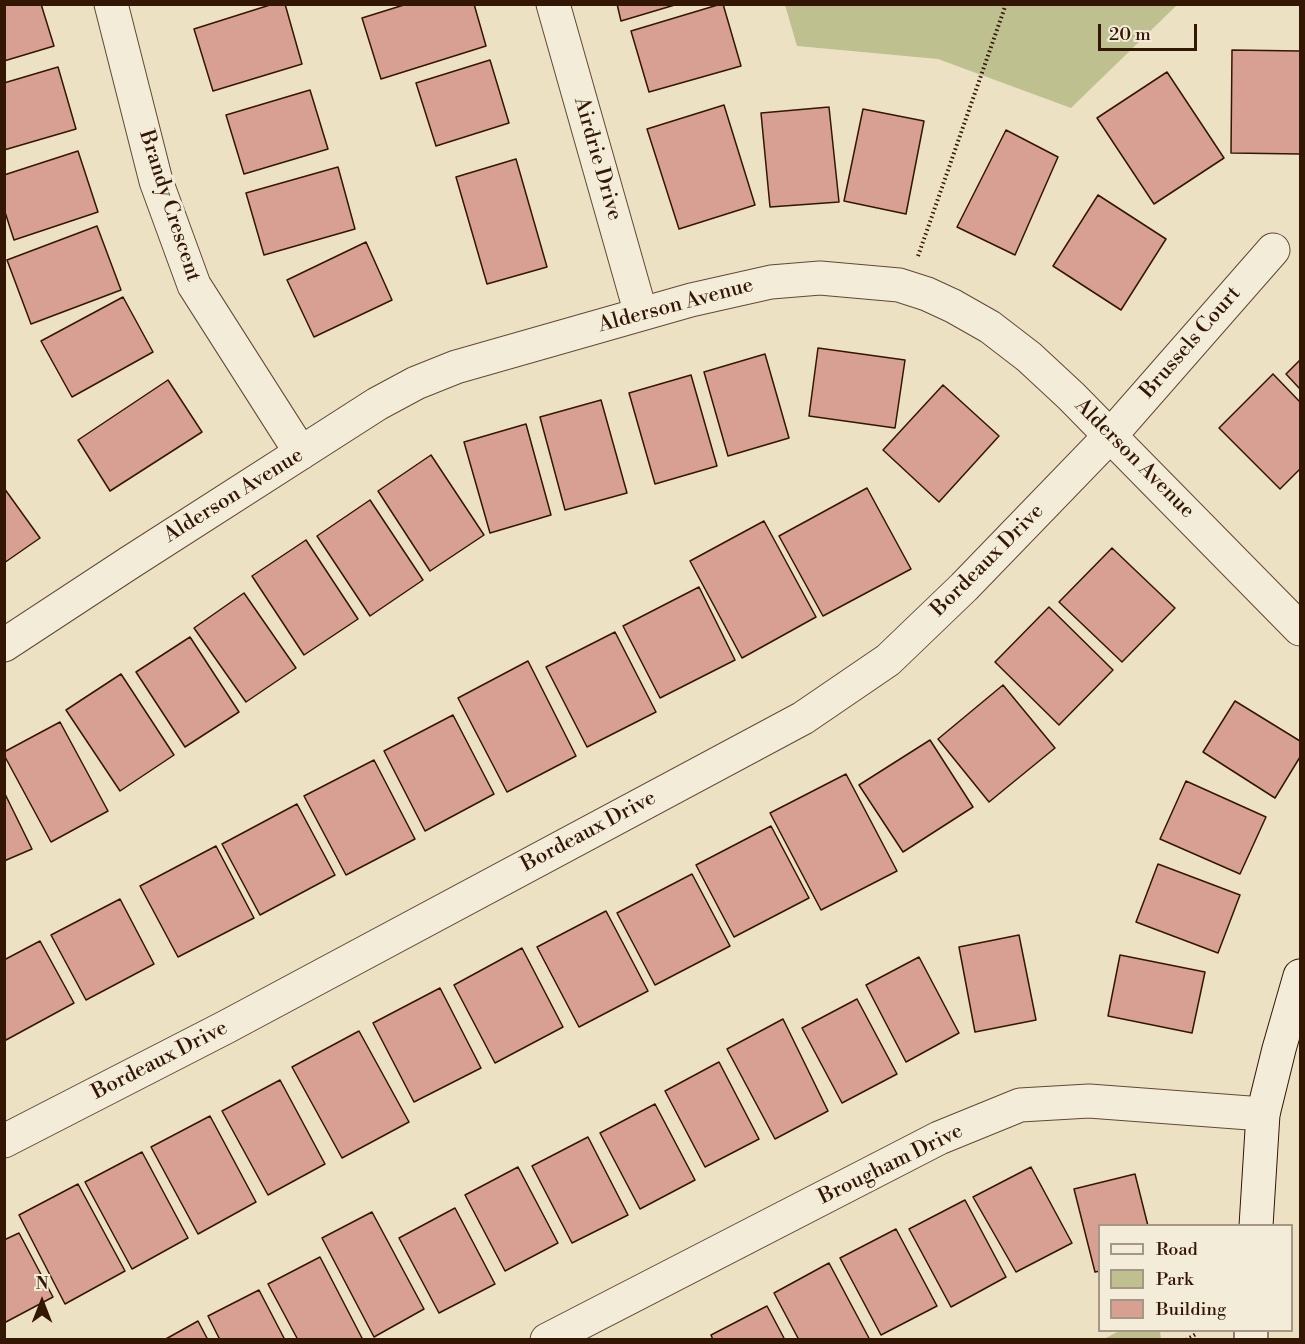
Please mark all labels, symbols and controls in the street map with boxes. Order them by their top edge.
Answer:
scale bar [1101,12,1200,50]
text: 20 m [1109,23,1151,46]
street label: Airdrie Drive [567,94,627,224]
street label: Brandy Crescent [133,127,205,285]
street label: Alderson Avenue [596,273,756,339]
street label: Brussels Court [1135,282,1247,404]
street label: Alderson Avenue [1069,394,1199,524]
street label: Alderson Avenue [160,443,308,549]
street label: Bordeaux Drive [926,499,1050,623]
street label: Bordeaux Drive [517,786,661,878]
street label: Bordeaux Drive [88,1016,232,1106]
street label: Brougham Drive [815,1119,967,1211]
legend [1098,1224,1293,1332]
text: Road [1156,1238,1198,1261]
text: Park [1156,1268,1193,1291]
north arrow [12,1272,72,1332]
text: N [36,1274,48,1294]
text: Building [1156,1298,1226,1321]

